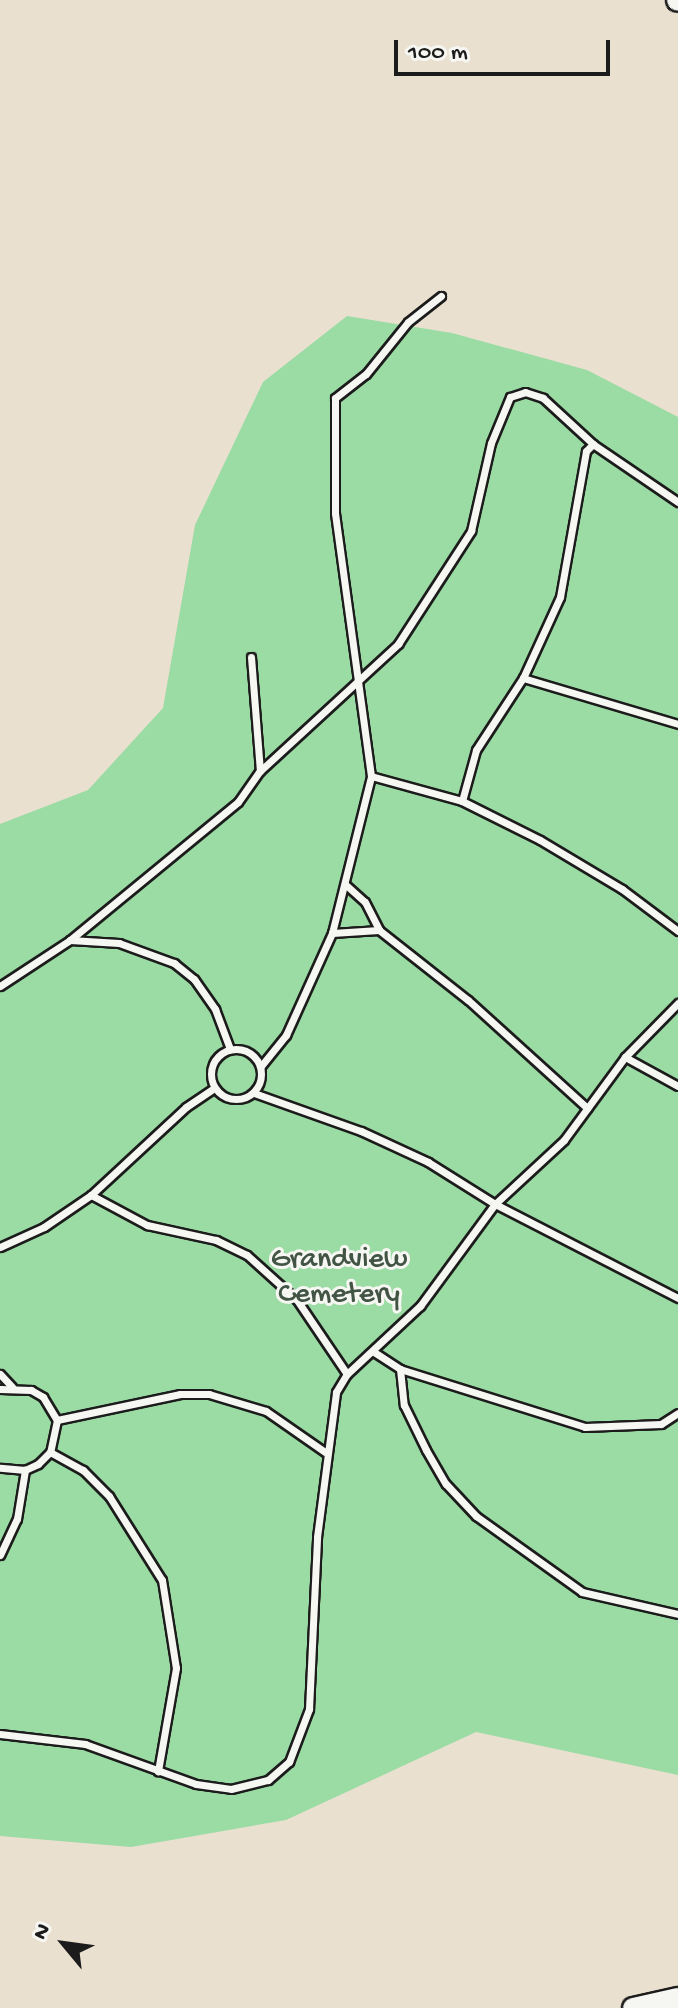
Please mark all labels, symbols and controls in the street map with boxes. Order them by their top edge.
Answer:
scale bar [398,24,614,74]
text: 100 m [408,39,468,68]
park label: Grandview Cemetery [271,1243,407,1314]
north arrow [24,1904,104,1984]
text: N [28,1920,58,1945]

